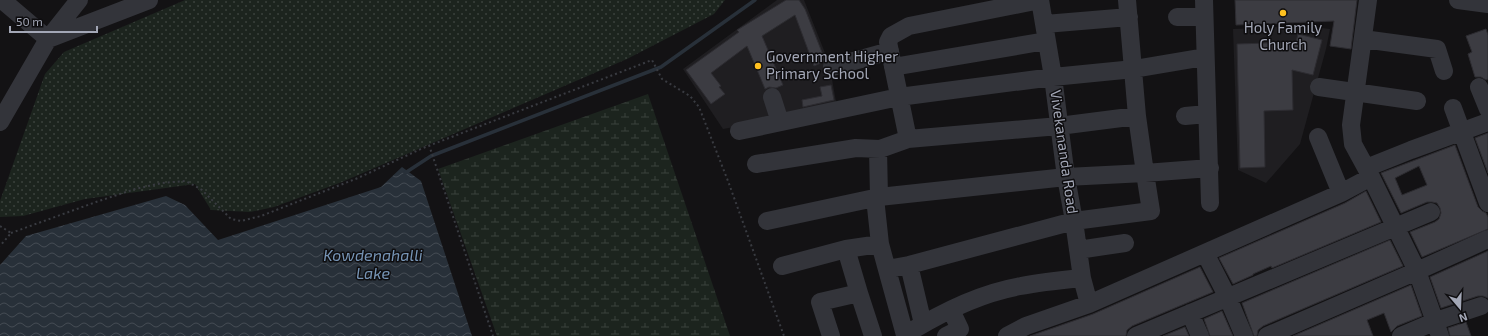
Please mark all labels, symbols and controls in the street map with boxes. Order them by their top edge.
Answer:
scale bar [10,8,97,34]
marker: Holy Family Church [1278,8,1288,18]
text: 50 m [16,14,43,28]
place label: Holy Family Church [1244,18,1322,53]
place label: Government Higher Primary School [766,47,898,82]
marker: Government Higher Primary School [753,61,763,71]
street label: Vivekananda Road [1047,89,1083,215]
water label: Kowdenahalli Lake [323,245,423,282]
north arrow [1440,288,1480,328]
text: N [1457,310,1469,325]

